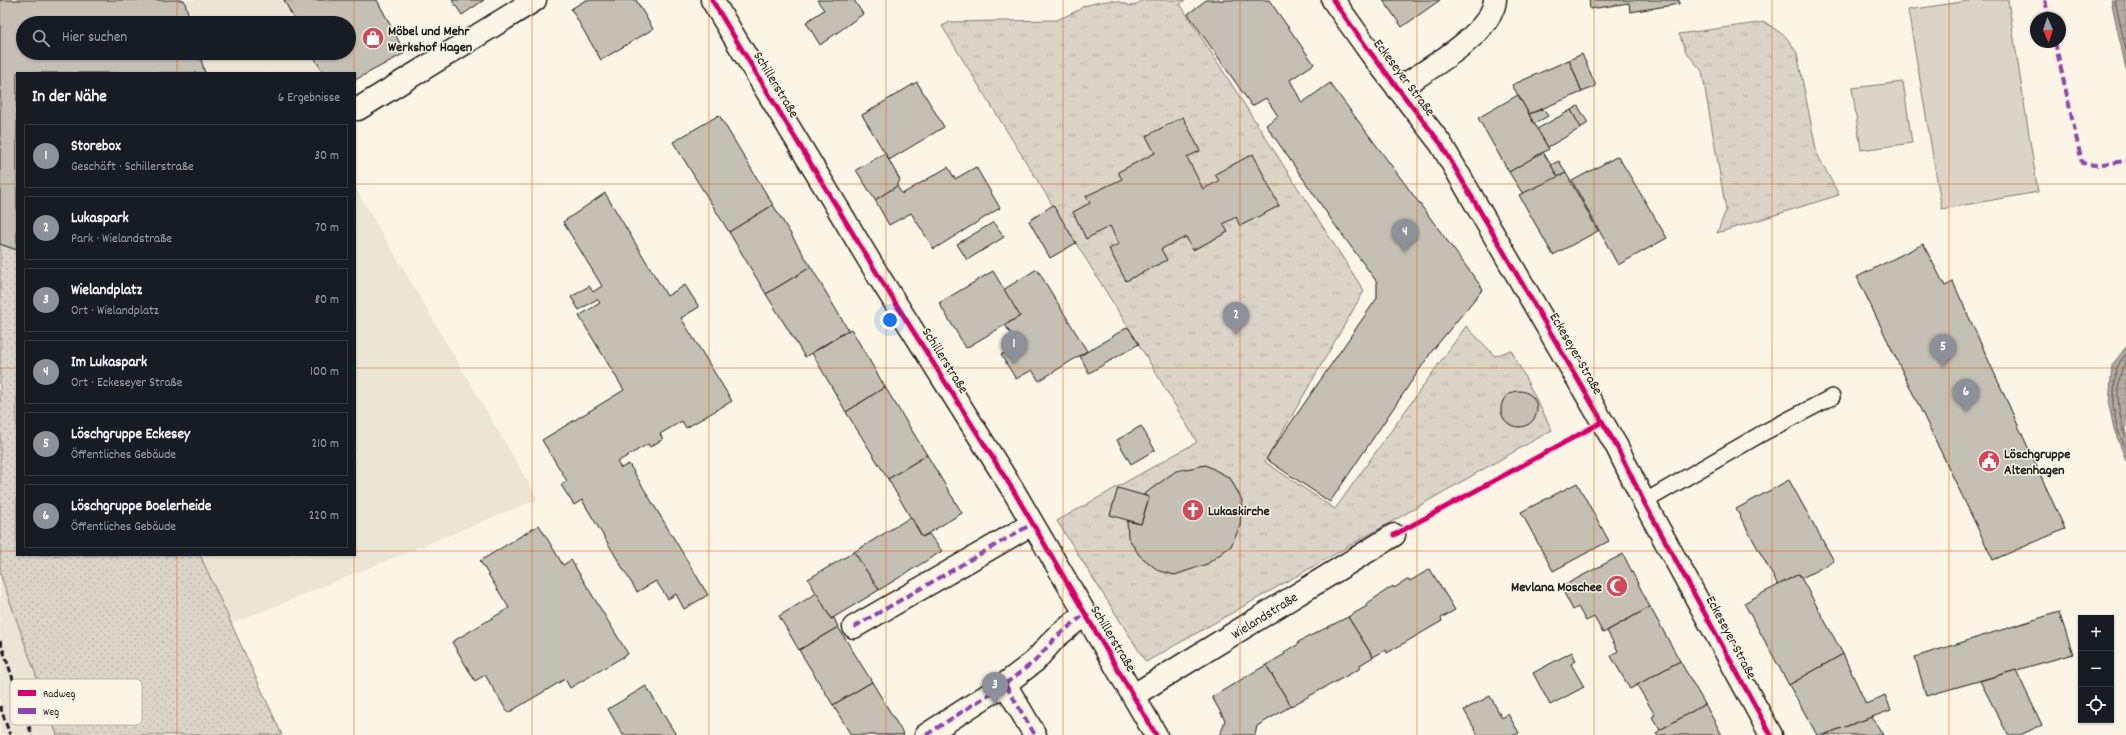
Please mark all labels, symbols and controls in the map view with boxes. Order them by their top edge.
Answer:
north arrow [2030,12,2066,48]
search box [16,16,356,60]
place label: Möbel und Mehr Werkshof Hagen [388,22,473,58]
shop icon: Möbel und Mehr Werkshof Hagen [360,25,386,51]
icon: search [30,27,52,49]
text: Hier suchen [62,27,127,49]
street label: Eckeseyer Straße [1368,35,1439,121]
street label: Schillerstraße [748,48,803,122]
text: In der Nähe [32,86,107,110]
text: 6 Ergebnisse [278,89,340,108]
text: Storebox [71,136,121,158]
text: 1 [45,147,47,166]
text: 30 m [314,147,339,166]
text: Geschäft · Schillerstraße [71,158,194,177]
text: Lukaspark [71,208,129,230]
text: 2 [43,219,49,238]
text: 70 m [315,219,339,238]
pin: 4 [1392,219,1418,252]
text: Park · Wielandstraße [71,230,172,249]
text: Wielandplatz [71,280,142,302]
text: 3 [43,291,49,310]
text: 80 m [315,291,339,310]
text: Ort · Wielandplatz [71,302,159,321]
pin: 2 [1223,302,1249,335]
street label: Eckeseyer Straße [1544,309,1607,399]
your location [880,310,900,330]
street label: Schillerstraße [916,324,973,398]
pin: 1 [1001,331,1027,364]
pin: 5 [1930,334,1956,367]
text: Im Lukaspark [71,352,147,374]
text: 4 [43,363,49,382]
text: 100 m [310,363,339,382]
text: Ort · Eckeseyer Straße [71,374,183,393]
pin: 6 [1953,379,1979,412]
text: Löschgruppe Eckesey [71,424,190,446]
text: 5 [43,435,49,454]
text: 210 m [311,435,339,454]
place label: Löschgruppe Altenhagen [2004,445,2070,481]
text: Öffentliches Gebäude [71,446,176,465]
public building icon: Löschgruppe Altenhagen [1976,448,2002,474]
text: Löschgruppe Boelerheide [71,496,211,518]
church icon: Lukaskirche [1180,497,1206,523]
place label: Lukaskirche [1208,502,1270,522]
text: 6 [43,507,49,526]
text: 220 m [309,507,339,526]
text: Öffentliches Gebäude [71,518,176,537]
mosque icon: Mevlana Moschee [1604,573,1630,599]
place label: Mevlana Moschee [1511,578,1602,598]
street label: Wielandstraße [1228,588,1302,645]
street label: Eckeseyer Straße [1700,593,1761,683]
street label: Schillerstraße [1085,602,1140,676]
map controls [2078,615,2114,723]
button: + [2078,615,2114,651]
button: − [2078,651,2114,687]
pin: 3 [982,672,1008,705]
legend [10,679,142,725]
text: Radweg [43,687,76,703]
button: locate [2078,687,2114,723]
text: Weg [43,705,59,721]

